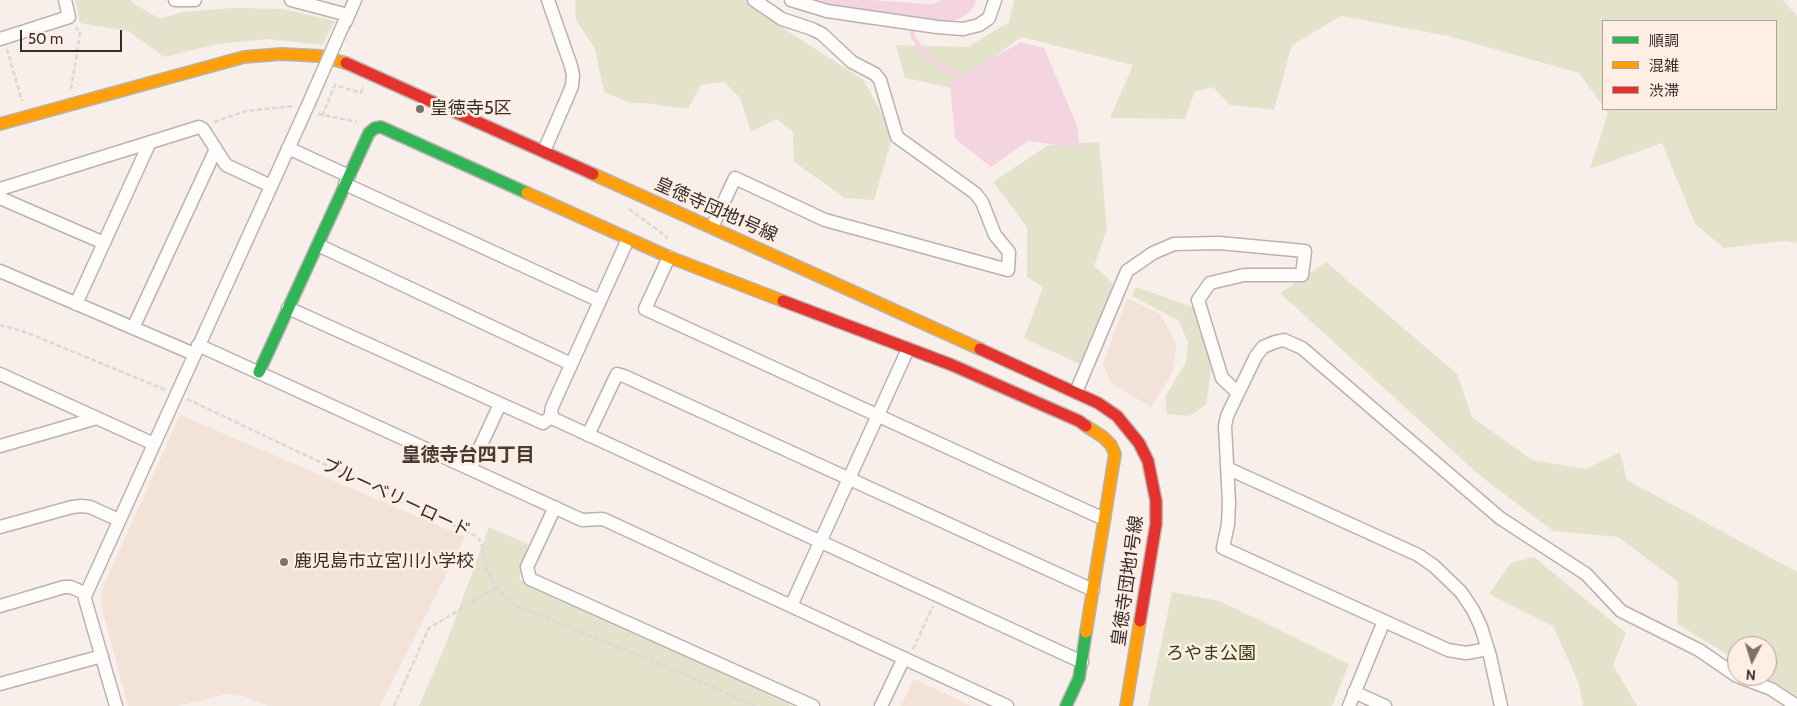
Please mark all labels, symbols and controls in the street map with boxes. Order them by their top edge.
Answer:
scale bar [22,20,125,52]
legend [1602,20,1777,110]
text: 50 m [28,30,63,48]
text: 順調 [1649,32,1679,50]
text: 混雑 [1649,57,1679,75]
text: 渋滞 [1649,82,1679,100]
place label: 皇徳寺5区 [430,98,512,120]
marker: 皇徳寺5区 [414,103,426,115]
street label: 皇徳寺団地1号線 [651,173,781,247]
district label: 皇徳寺台四丁目 [402,444,534,466]
street label: ブルーベリーロード [318,454,474,542]
street label: 皇徳寺団地1号線 [1108,514,1148,648]
place label: 鹿児島市立宮川小学校 [294,551,474,573]
marker: 鹿児島市立宮川小学校 [278,556,290,568]
north arrow [1727,636,1777,686]
park label: ろやま公園 [1166,643,1256,665]
text: N [1745,666,1756,684]

